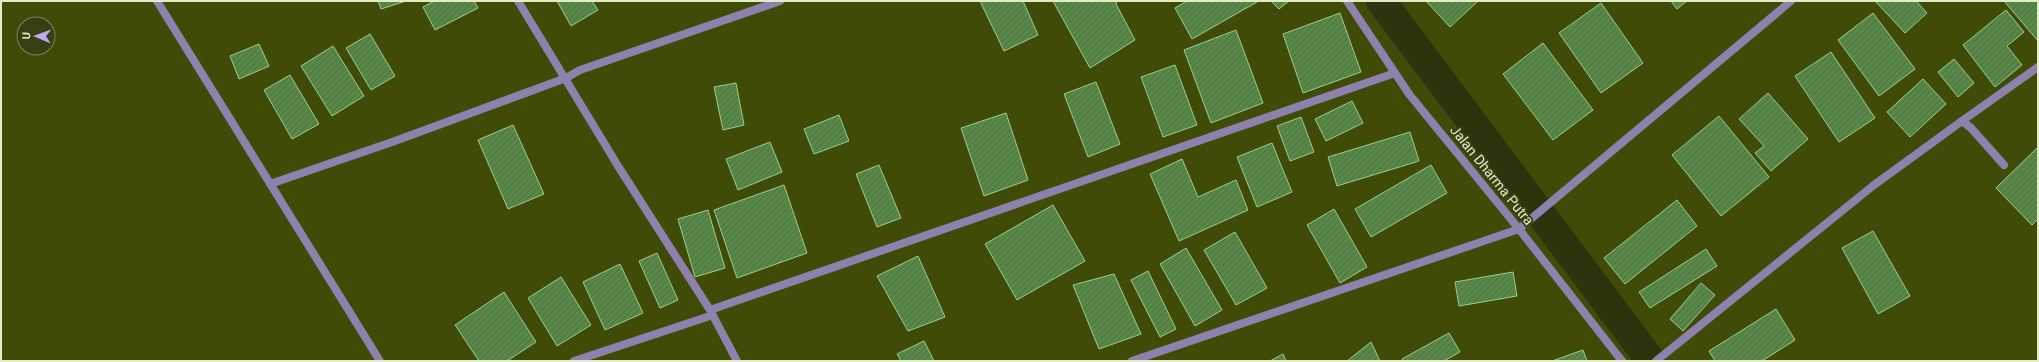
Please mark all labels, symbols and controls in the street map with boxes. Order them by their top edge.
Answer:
north arrow [16,16,56,56]
text: U [20,32,33,40]
street label: Jalan Dharma Putra [1447,122,1537,228]

